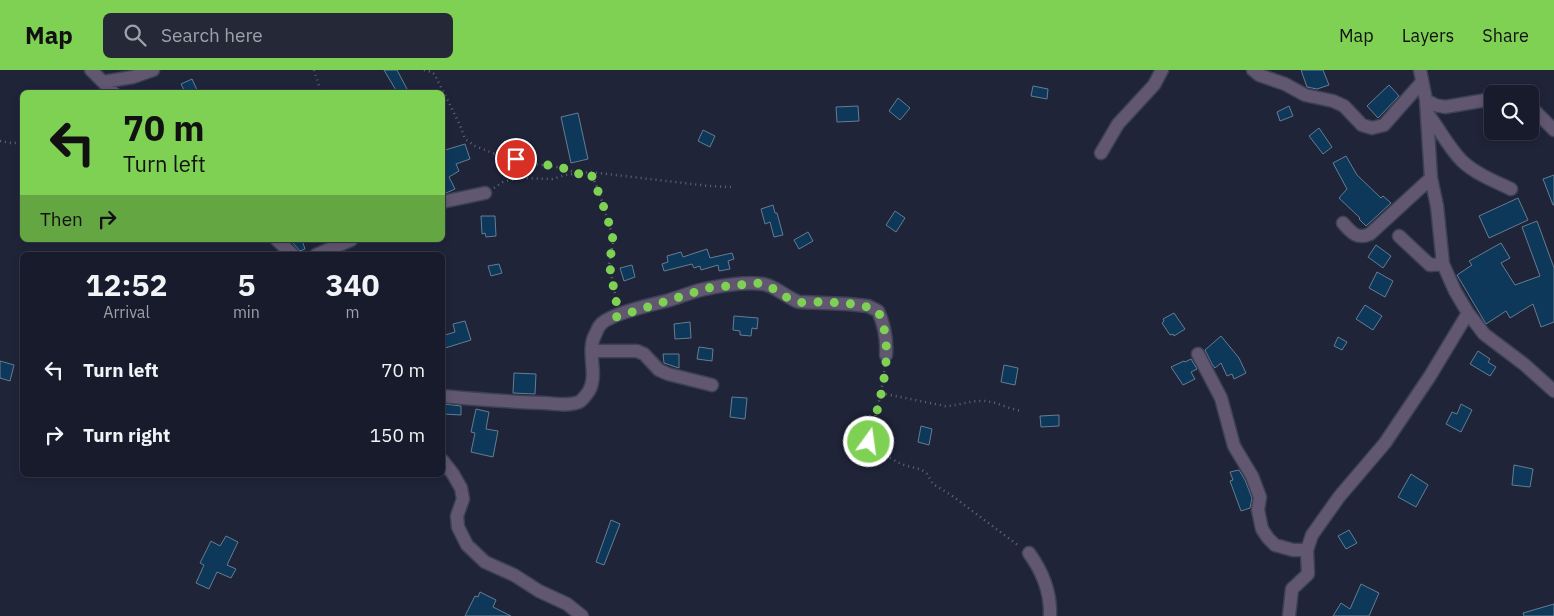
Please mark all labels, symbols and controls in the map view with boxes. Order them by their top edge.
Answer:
search box [103,13,453,58]
text: Map [25,19,73,51]
icon: search [121,21,149,49]
text: Search here [161,23,263,47]
text: Map [1339,24,1374,47]
text: Layers [1402,24,1454,47]
text: Share [1482,24,1529,47]
map controls [1484,85,1539,140]
button: search [1484,85,1539,140]
text: 70 m [123,105,205,151]
icon: left [40,110,105,175]
pin [495,138,537,180]
icon: arrive [502,145,530,173]
text: Turn left [123,149,206,178]
icon: right [93,205,121,233]
text: Then [40,207,83,231]
text: 12:52 [86,265,167,304]
text: 5 [237,265,255,304]
text: 340 [325,265,379,304]
text: Arrival [103,302,150,322]
text: min [233,302,260,322]
text: m [345,302,359,322]
icon: left [40,356,68,384]
text: Turn left [83,358,159,382]
text: 70 m [381,358,425,382]
position arrow [842,415,894,467]
icon: right [40,421,68,449]
text: Turn right [83,423,170,447]
text: 150 m [370,423,425,447]

